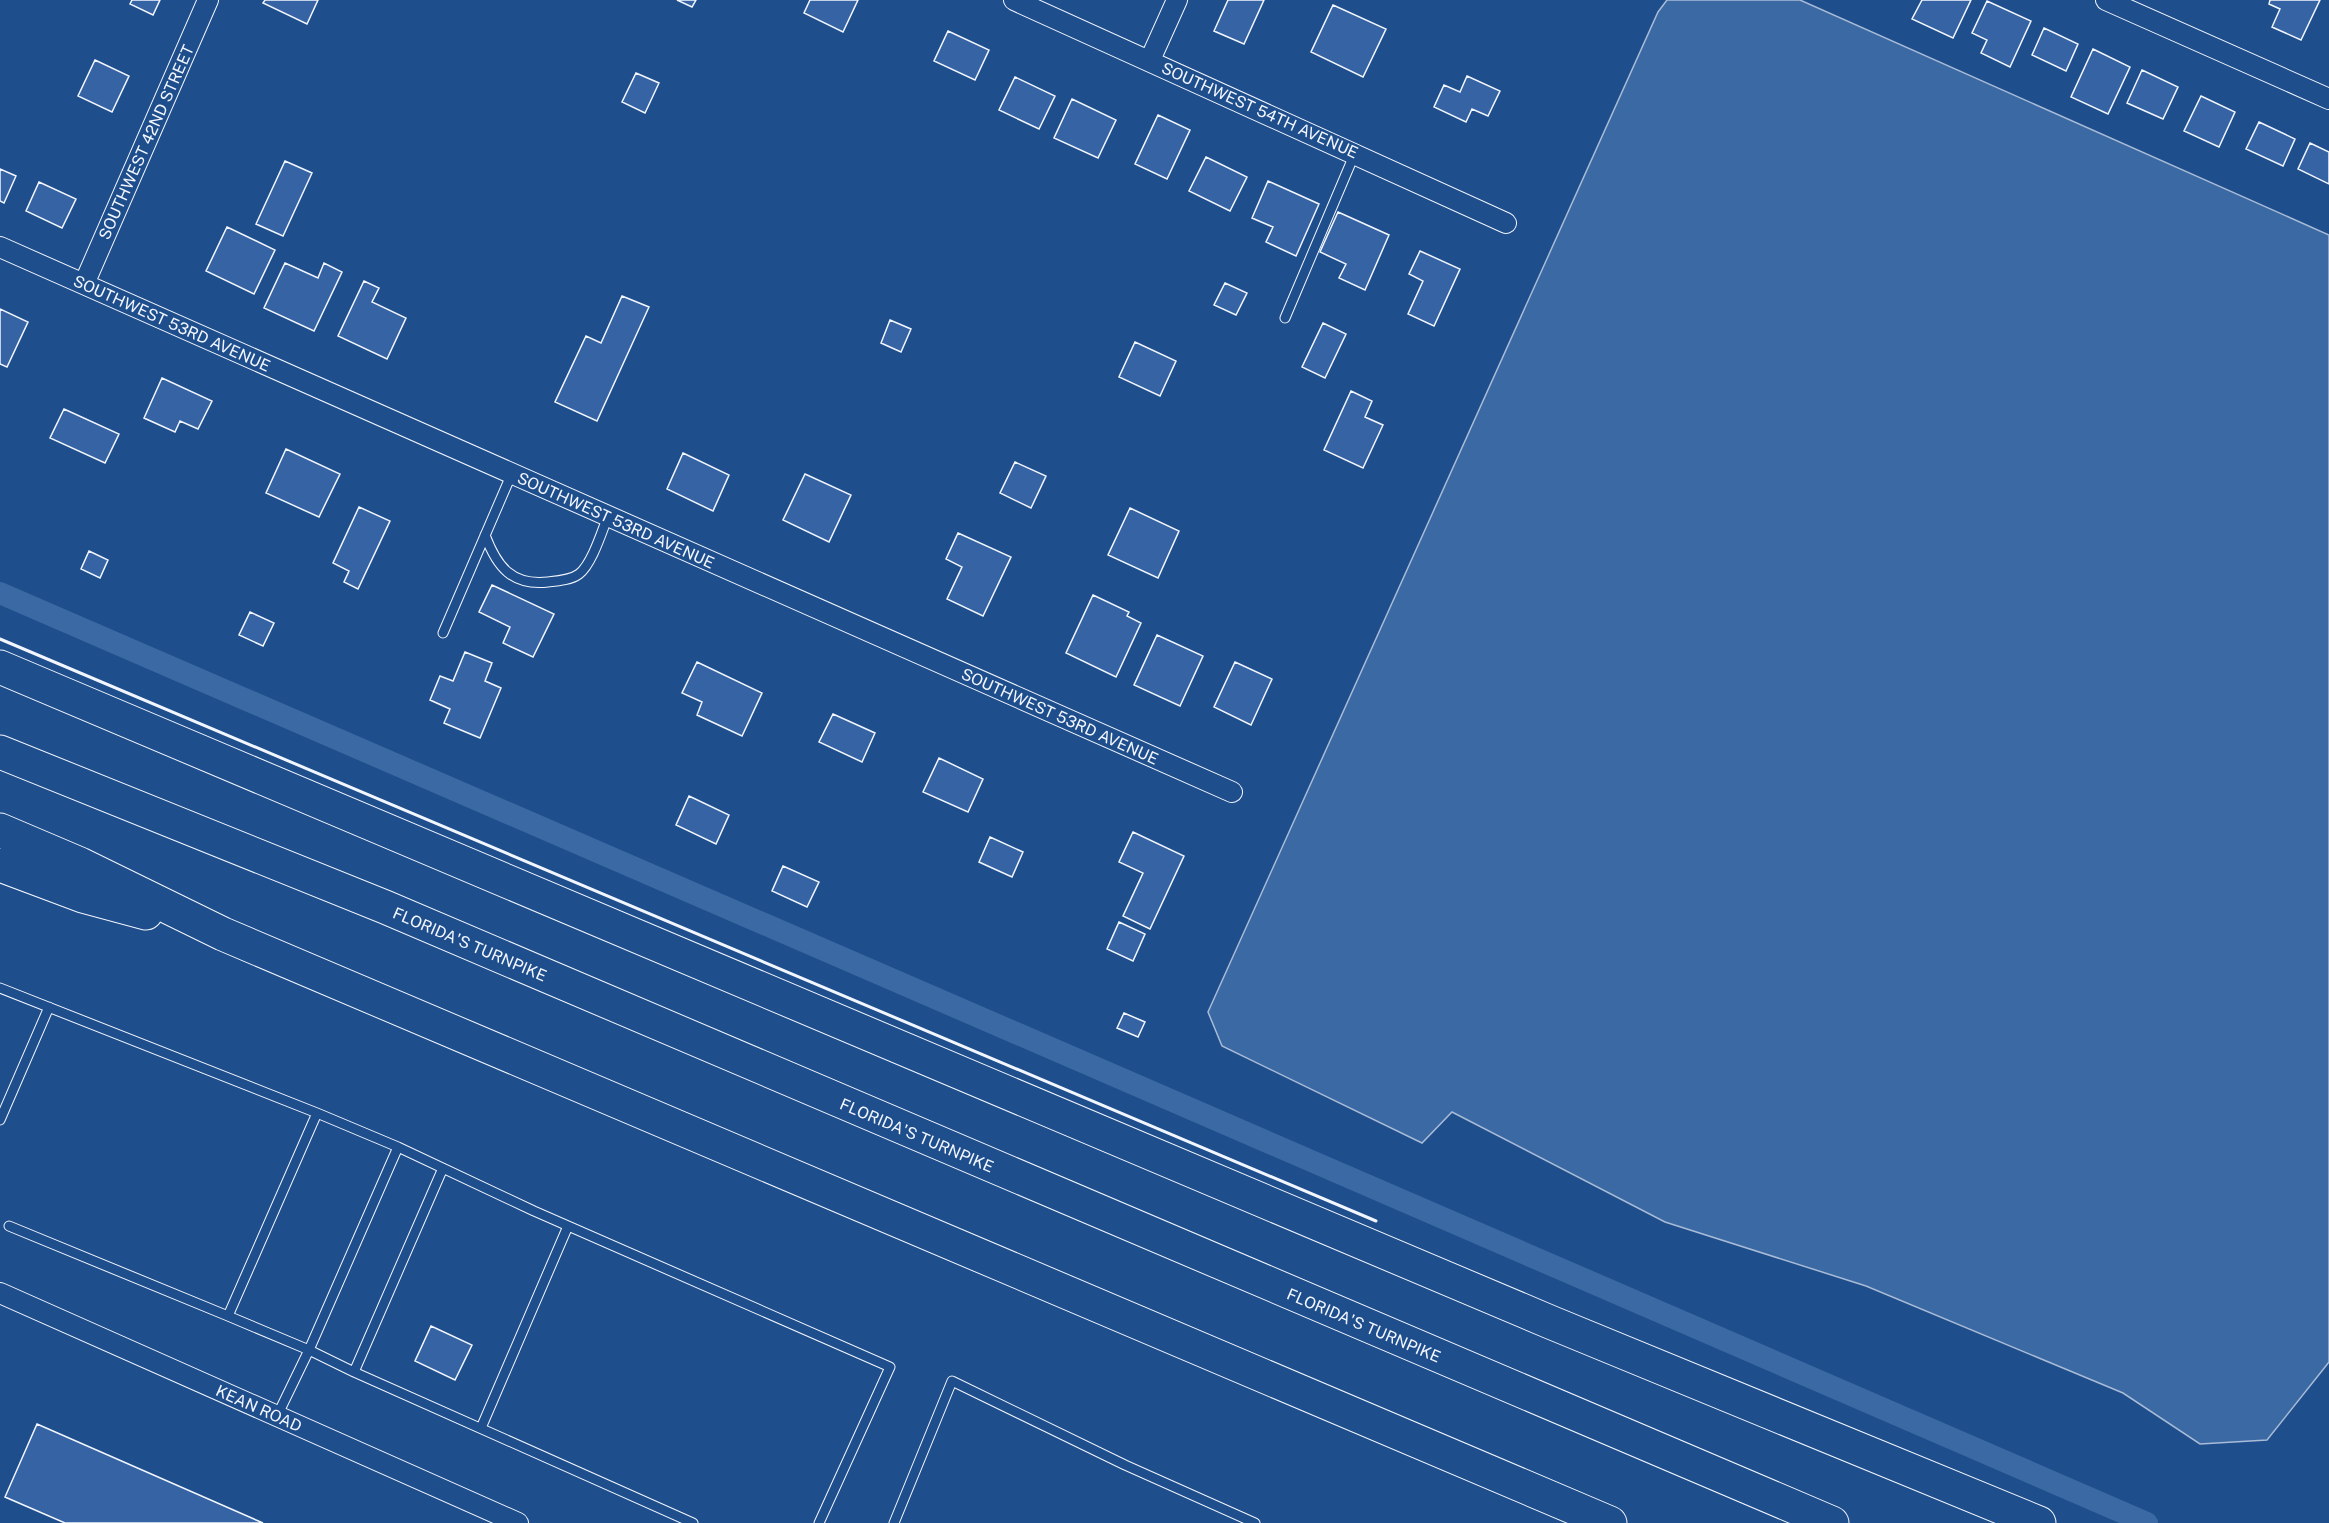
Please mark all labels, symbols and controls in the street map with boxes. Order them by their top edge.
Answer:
street label: SOUTHWEST 42ND STREET [95,41,198,243]
street label: SOUTHWEST 54TH AVENUE [1159,58,1361,162]
street label: SOUTHWEST 53RD AVENUE [70,271,273,376]
street label: SOUTHWEST 53RD AVENUE [514,468,717,573]
street label: SOUTHWEST 53RD AVENUE [958,664,1161,769]
street label: FLORIDA'S TURNPIKE [390,903,550,985]
street label: FLORIDA'S TURNPIKE [837,1094,997,1176]
street label: FLORIDA'S TURNPIKE [1284,1284,1444,1366]
street label: KEAN ROAD [213,1381,305,1436]

